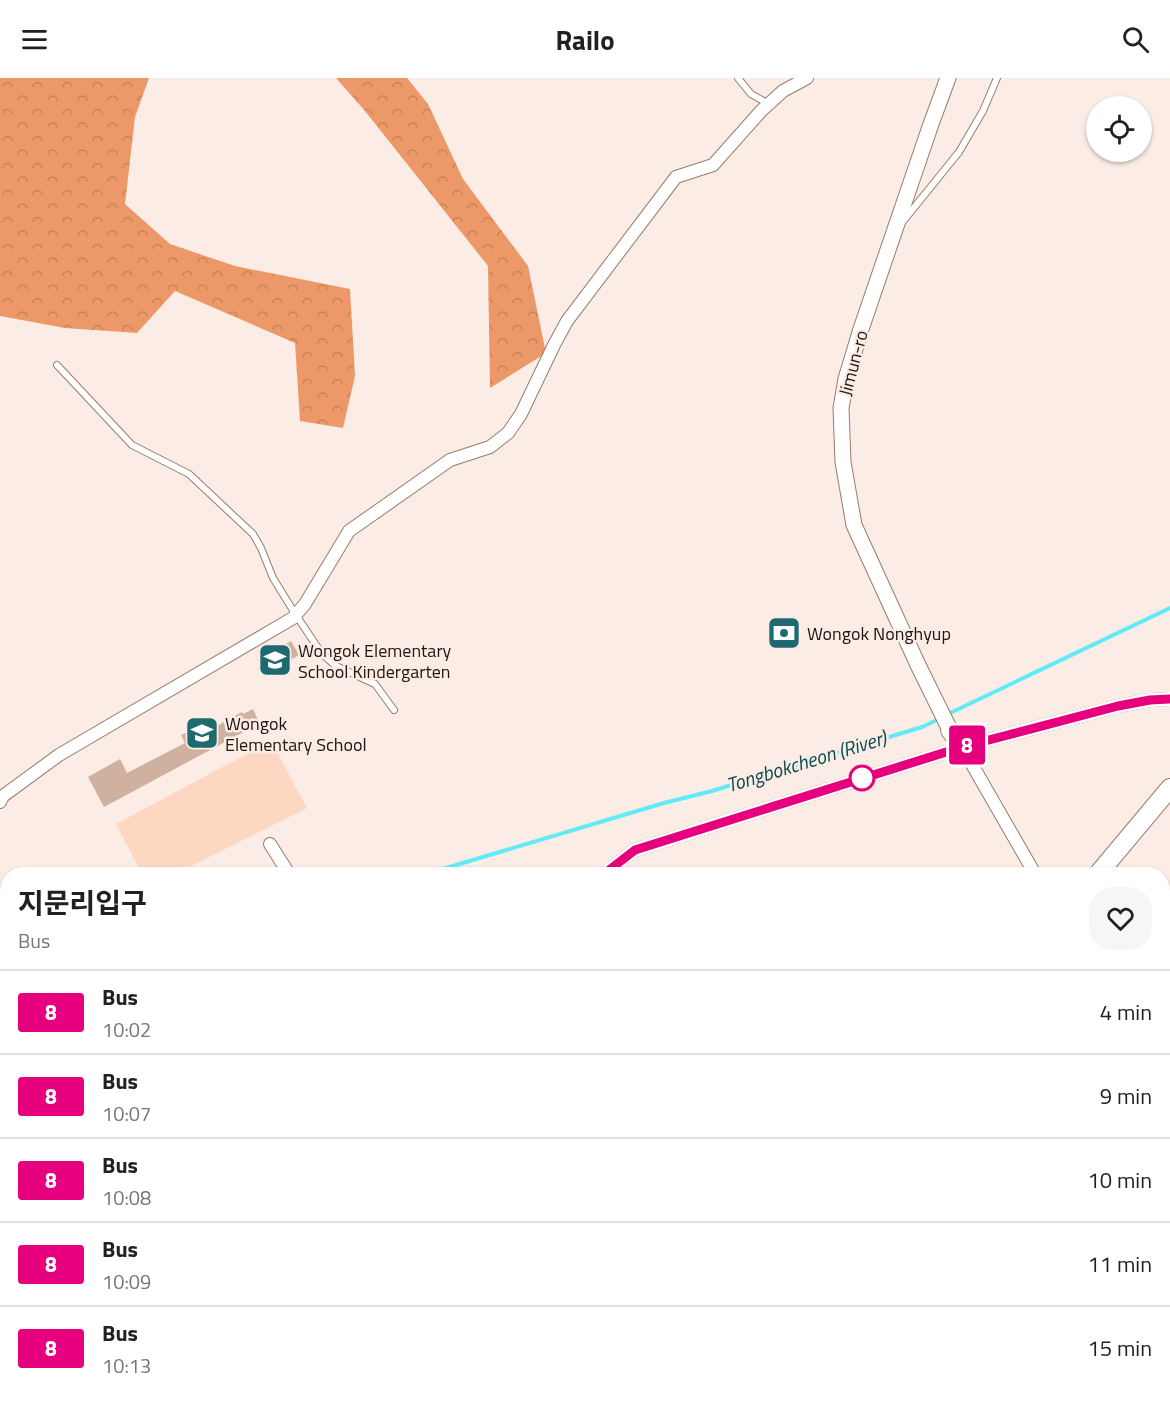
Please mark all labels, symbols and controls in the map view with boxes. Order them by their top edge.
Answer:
text: Railo [555,19,615,60]
icon: menu [18,23,51,56]
icon: search [1119,23,1152,56]
map controls [1086,96,1152,162]
button: locate [1086,96,1152,162]
street label: Jimun-ro [831,327,875,399]
bank icon: Wongok Nonghyup [766,615,802,651]
place label: Wongok Nonghyup [807,620,951,647]
place label: Wongok Elementary School Kindergarten [298,637,452,685]
school or university icon: Wongok Elementary School Kindergarten [257,642,293,678]
place label: Wongok Elementary School [225,710,367,758]
school or university icon: Wongok Elementary School [184,715,220,751]
water label: Tongbokcheon (River) [722,722,891,800]
line badge: 8 [948,726,986,764]
text: 8 [961,729,973,761]
unlabelled marker [849,765,875,791]
text: 지문리입구 [18,881,147,924]
button: heart [1089,887,1152,950]
text: Bus [18,925,50,956]
text: Bus [102,980,138,1014]
text: 4 min [1100,995,1152,1029]
text: 8 [45,996,57,1028]
text: 10:02 [102,1014,151,1045]
text: Bus [102,1064,138,1098]
text: 9 min [1100,1079,1152,1113]
text: 8 [45,1080,57,1112]
text: 10:07 [102,1098,151,1129]
text: Bus [102,1148,138,1182]
text: 10 min [1087,1163,1152,1197]
text: 8 [45,1164,57,1196]
text: 10:08 [102,1182,151,1213]
text: Bus [102,1232,138,1266]
text: 11 min [1087,1247,1152,1281]
text: 8 [45,1248,57,1280]
text: 10:09 [102,1266,151,1297]
text: Bus [102,1316,138,1350]
text: 15 min [1087,1331,1152,1365]
text: 8 [45,1332,57,1364]
text: 10:13 [102,1350,151,1381]

